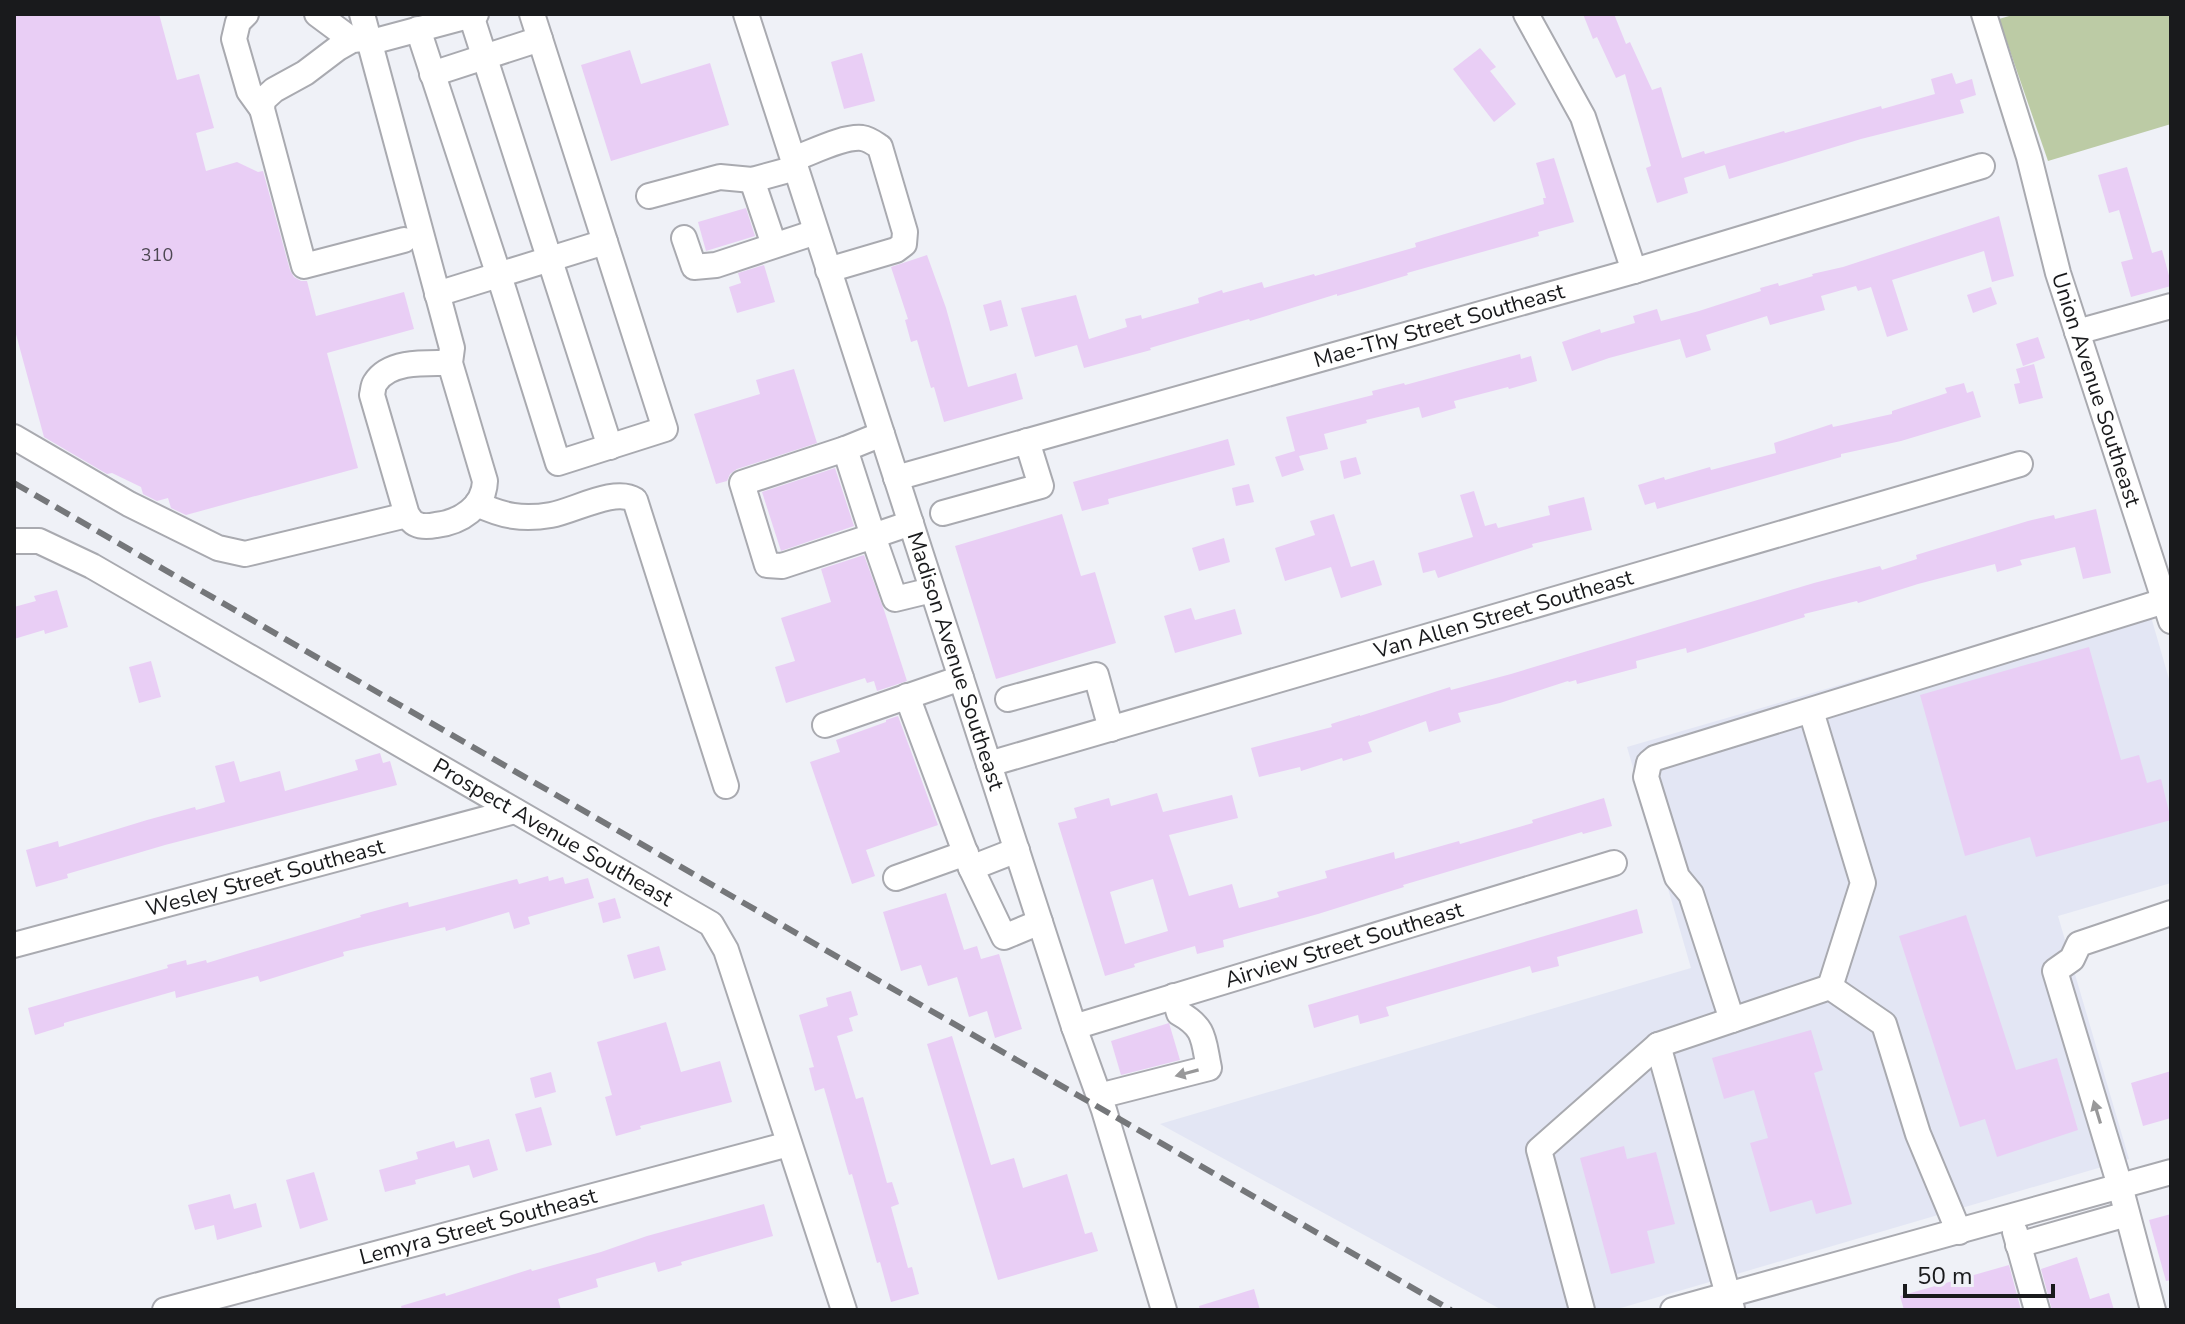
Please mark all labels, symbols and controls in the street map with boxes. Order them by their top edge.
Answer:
house number: 310 [141,243,173,267]
street label: Union Avenue Southeast [2044,269,2148,511]
street label: Mae-Thy Street Southeast [1310,276,1568,375]
street label: Madison Avenue Southeast [900,528,1011,794]
street label: Van Allen Street Southeast [1370,562,1637,666]
street label: Prospect Avenue Southeast [427,751,679,914]
street label: Wesley Street Southeast [143,831,388,924]
street label: Airview Street Southeast [1221,895,1467,995]
one-way arrow [1174,1068,1199,1080]
one-way arrow [2090,1099,2103,1123]
street label: Lemyra Street Southeast [356,1181,600,1273]
scale bar [1905,1248,2053,1298]
text: 50 m [1917,1260,1973,1292]

